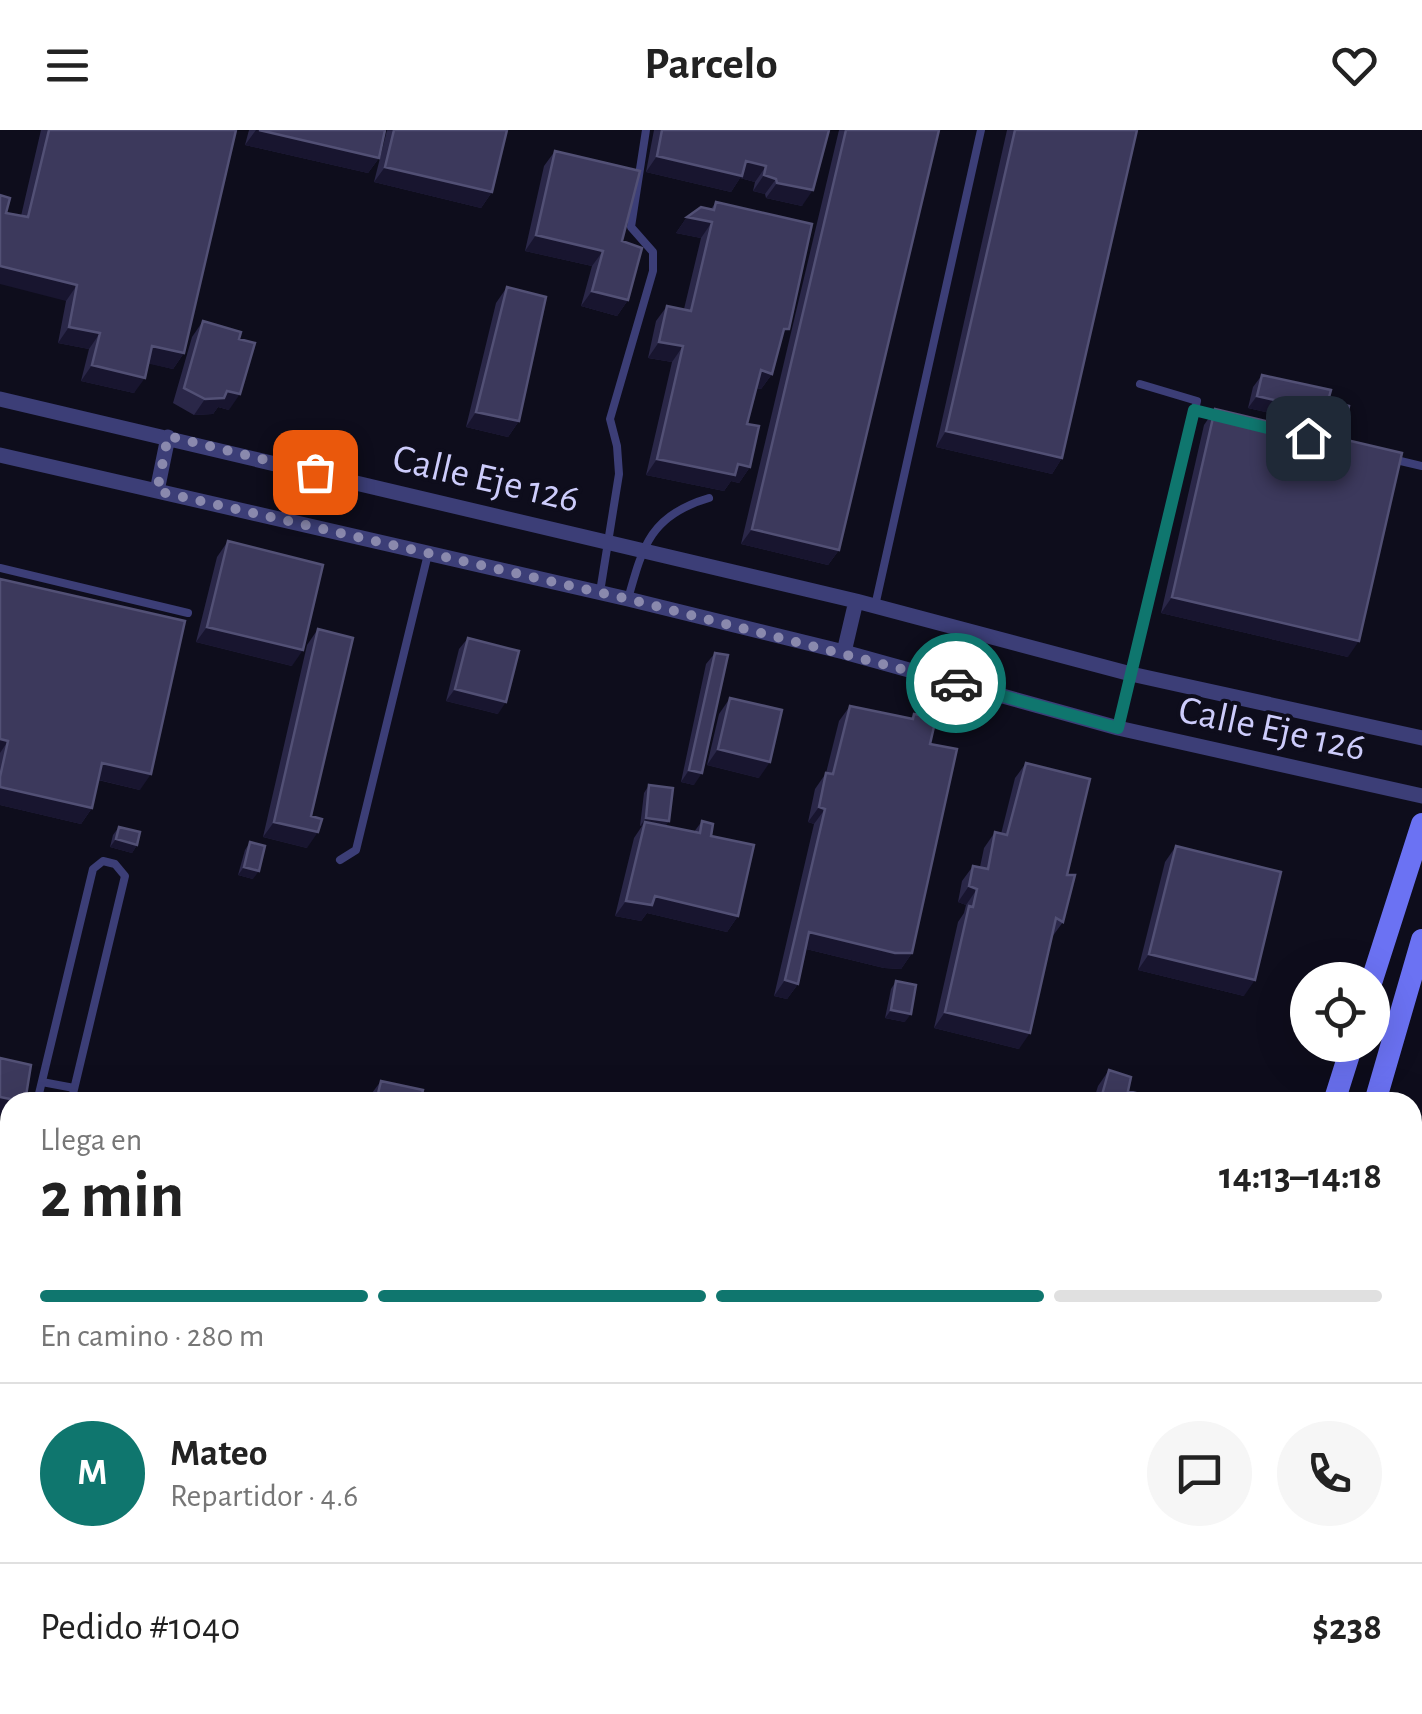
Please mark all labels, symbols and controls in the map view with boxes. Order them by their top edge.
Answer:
icon: menu [40,38,95,93]
icon: heart [1327,38,1382,93]
text: Parcelo [644,42,778,87]
pin [1266,396,1351,481]
icon: home [1281,411,1336,466]
pin [273,430,358,515]
street label: Calle Eje 126 [389,438,583,520]
icon: bag [288,445,343,500]
courier [906,633,1006,733]
icon: car [929,656,984,711]
street label: Calle Eje 126 [1175,690,1369,768]
map controls [1290,962,1390,1062]
button: locate [1290,962,1390,1062]
text: Llega en [40,1124,142,1156]
text: 14:13–14:18 [1219,1158,1382,1196]
text: 2 min [40,1164,184,1229]
text: En camino · 280 m [40,1320,264,1352]
button: chat [1147,1421,1252,1526]
button: phone [1277,1421,1382,1526]
text: Mateo [170,1435,267,1473]
text: M [77,1454,108,1492]
text: Repartidor · 4.6 [170,1480,358,1512]
text: Pedido #1040 [40,1609,240,1647]
text: $238 [1312,1609,1382,1647]

